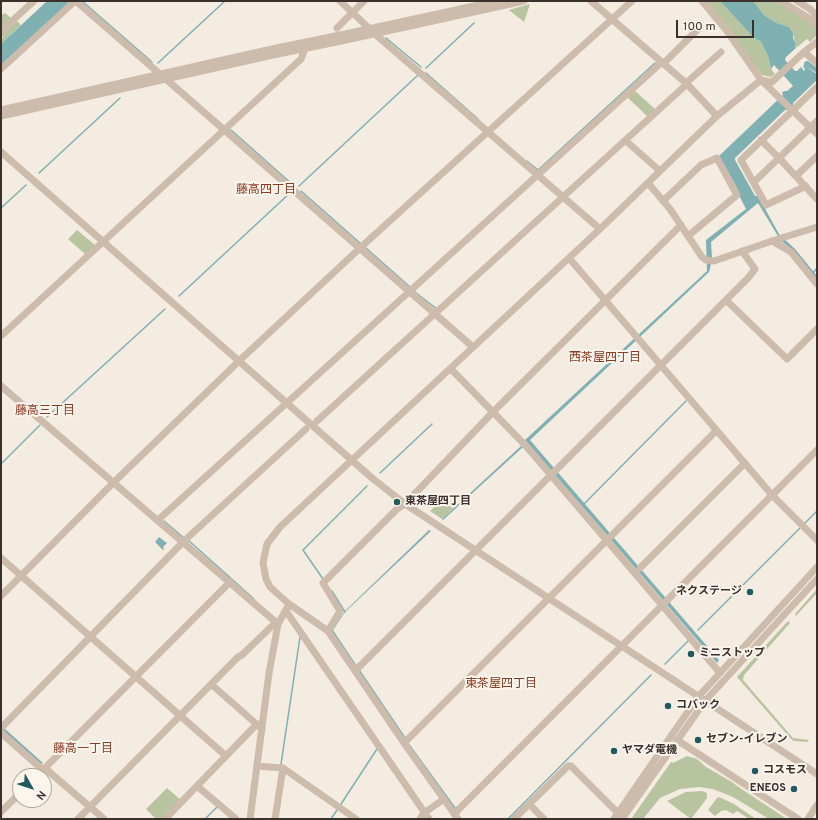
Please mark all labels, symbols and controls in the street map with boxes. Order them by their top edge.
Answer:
scale bar [678,12,756,38]
text: 100 m [683,19,716,35]
district label: 藤高四丁目 [236,184,296,198]
district label: 西茶屋四丁目 [569,352,641,366]
district label: 藤高三丁目 [15,405,75,419]
place label: 東茶屋四丁目 [405,495,471,509]
marker: 東茶屋四丁目 [392,497,402,507]
place label: ネクステージ [676,585,742,599]
marker: ネクステージ [745,587,755,597]
place label: ミニストップ [699,647,765,661]
marker: ミニストップ [686,649,696,659]
district label: 東茶屋四丁目 [465,678,537,692]
place label: コバック [676,699,720,713]
marker: コバック [663,701,673,711]
place label: セブン-イレブン [706,733,788,747]
marker: セブン-イレブン [693,735,703,745]
district label: 藤高一丁目 [53,743,113,757]
place label: ヤマダ電機 [622,744,677,758]
marker: ヤマダ電機 [609,746,619,756]
place label: コスモス [763,764,807,778]
marker: コスモス [750,766,760,776]
north arrow [12,768,52,808]
place label: ENEOS [750,782,786,796]
marker: ENEOS [789,784,799,794]
text: N [33,787,48,802]

